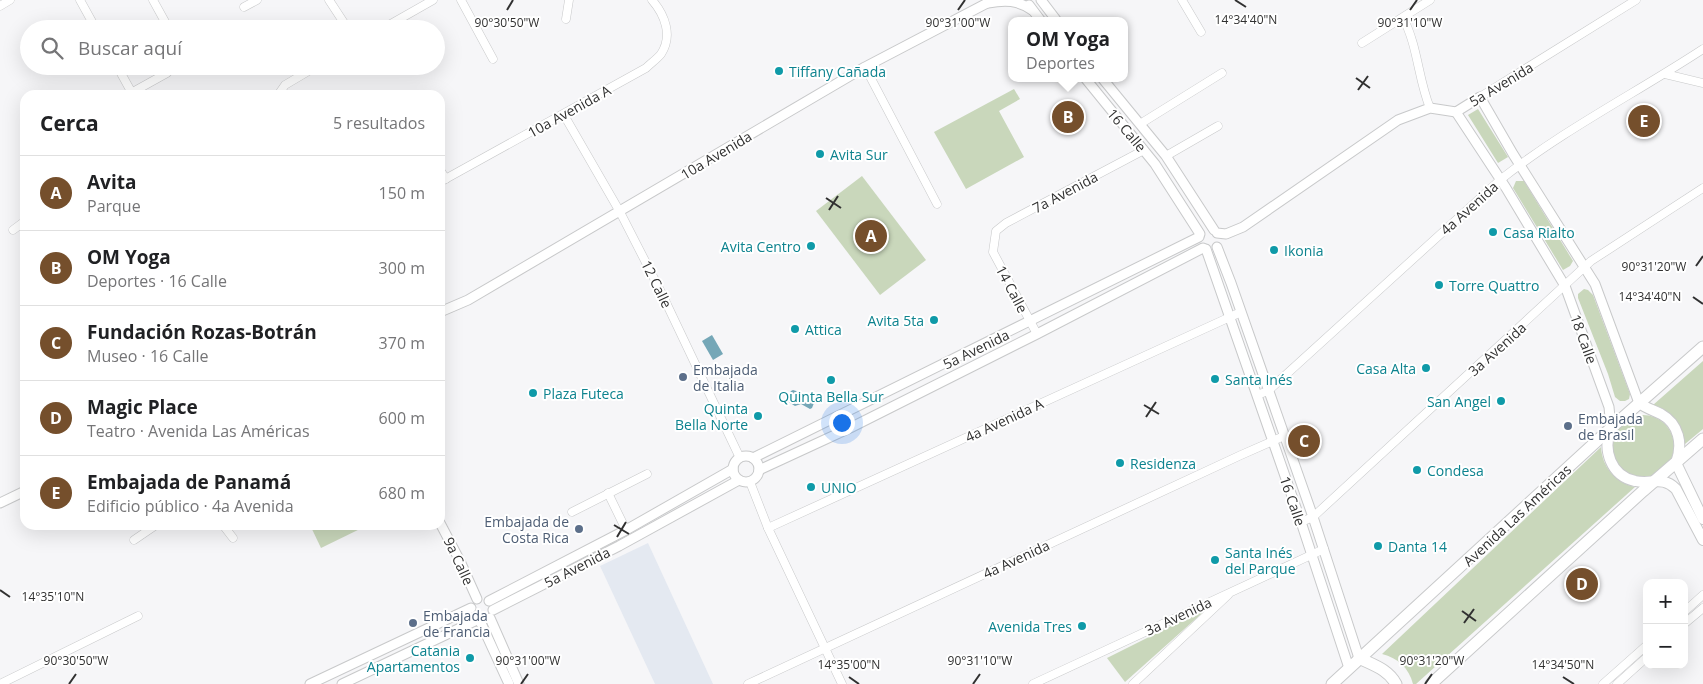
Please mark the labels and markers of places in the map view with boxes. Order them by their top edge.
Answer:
place label: Tiffany Cañada [789,62,886,81]
marker: Tiffany Cañada [773,65,785,77]
pin: B [1052,98,1084,136]
pin: E [1628,102,1660,140]
place label: Avita Sur [830,145,888,164]
marker: Avita Sur [814,148,826,160]
pin: A [855,217,887,255]
place label: Casa Rialto [1503,223,1575,242]
marker: Casa Rialto [1487,226,1499,238]
place label: Avita Centro [721,237,801,256]
marker: Avita Centro [805,240,817,252]
place label: Ikonia [1284,241,1324,260]
marker: Ikonia [1268,244,1280,256]
place label: Torre Quattro [1449,276,1539,295]
marker: Torre Quattro [1433,279,1445,291]
place label: Avita 5ta [867,311,924,330]
marker: Avita 5ta [928,314,940,326]
place label: Attica [805,320,842,339]
marker: Attica [789,323,801,335]
place label: Casa Alta [1356,359,1416,378]
place label: Embajada de Italia [693,360,758,395]
marker: Casa Alta [1420,362,1432,374]
place label: Santa Inés [1225,370,1293,389]
marker: Embajada de Italia [677,371,689,383]
marker: Santa Inés [1209,373,1221,385]
marker: Quinta Bella Sur [825,374,837,386]
place label: Plaza Futeca [543,384,624,403]
marker: Plaza Futeca [527,387,539,399]
place label: Quinta Bella Sur [778,387,884,406]
place label: San Angel [1427,392,1491,411]
marker: San Angel [1495,395,1507,407]
place label: Quinta Bella Norte [675,399,748,434]
place label: Embajada de Brasil [1578,409,1643,444]
marker: Quinta Bella Norte [752,410,764,422]
marker: Embajada de Brasil [1562,420,1574,432]
pin: C [1288,422,1320,460]
place label: Residenza [1130,454,1196,473]
marker: Residenza [1114,457,1126,469]
place label: Condesa [1427,461,1484,480]
marker: Condesa [1411,464,1423,476]
place label: UNIO [821,478,857,497]
marker: UNIO [805,481,817,493]
place label: Embajada de Costa Rica [484,512,569,547]
marker: Embajada de Costa Rica [573,523,585,535]
place label: Danta 14 [1388,537,1447,556]
marker: Danta 14 [1372,540,1384,552]
place label: Santa Inés del Parque [1225,543,1296,578]
marker: Santa Inés del Parque [1209,554,1221,566]
pin: D [1566,565,1598,603]
place label: Embajada de Francia [423,606,490,641]
marker: Embajada de Francia [407,617,419,629]
place label: Avenida Tres [988,617,1072,636]
marker: Avenida Tres [1076,620,1088,632]
place label: Catania Apartamentos [367,641,460,676]
marker: Catania Apartamentos [464,652,476,664]

